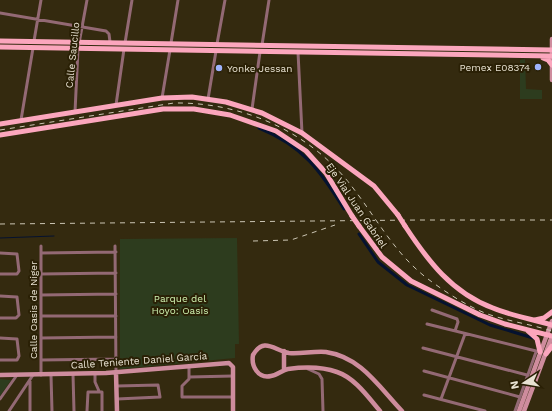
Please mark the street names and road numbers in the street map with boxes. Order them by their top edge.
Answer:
street label: Calle Saucillo [64,21,81,89]
street label: Eje Vial Juan Gabriel [324,161,389,250]
street label: Calle Oasis de Niger [28,261,39,359]
street label: Calle Teniente Daniel García [70,350,208,371]

